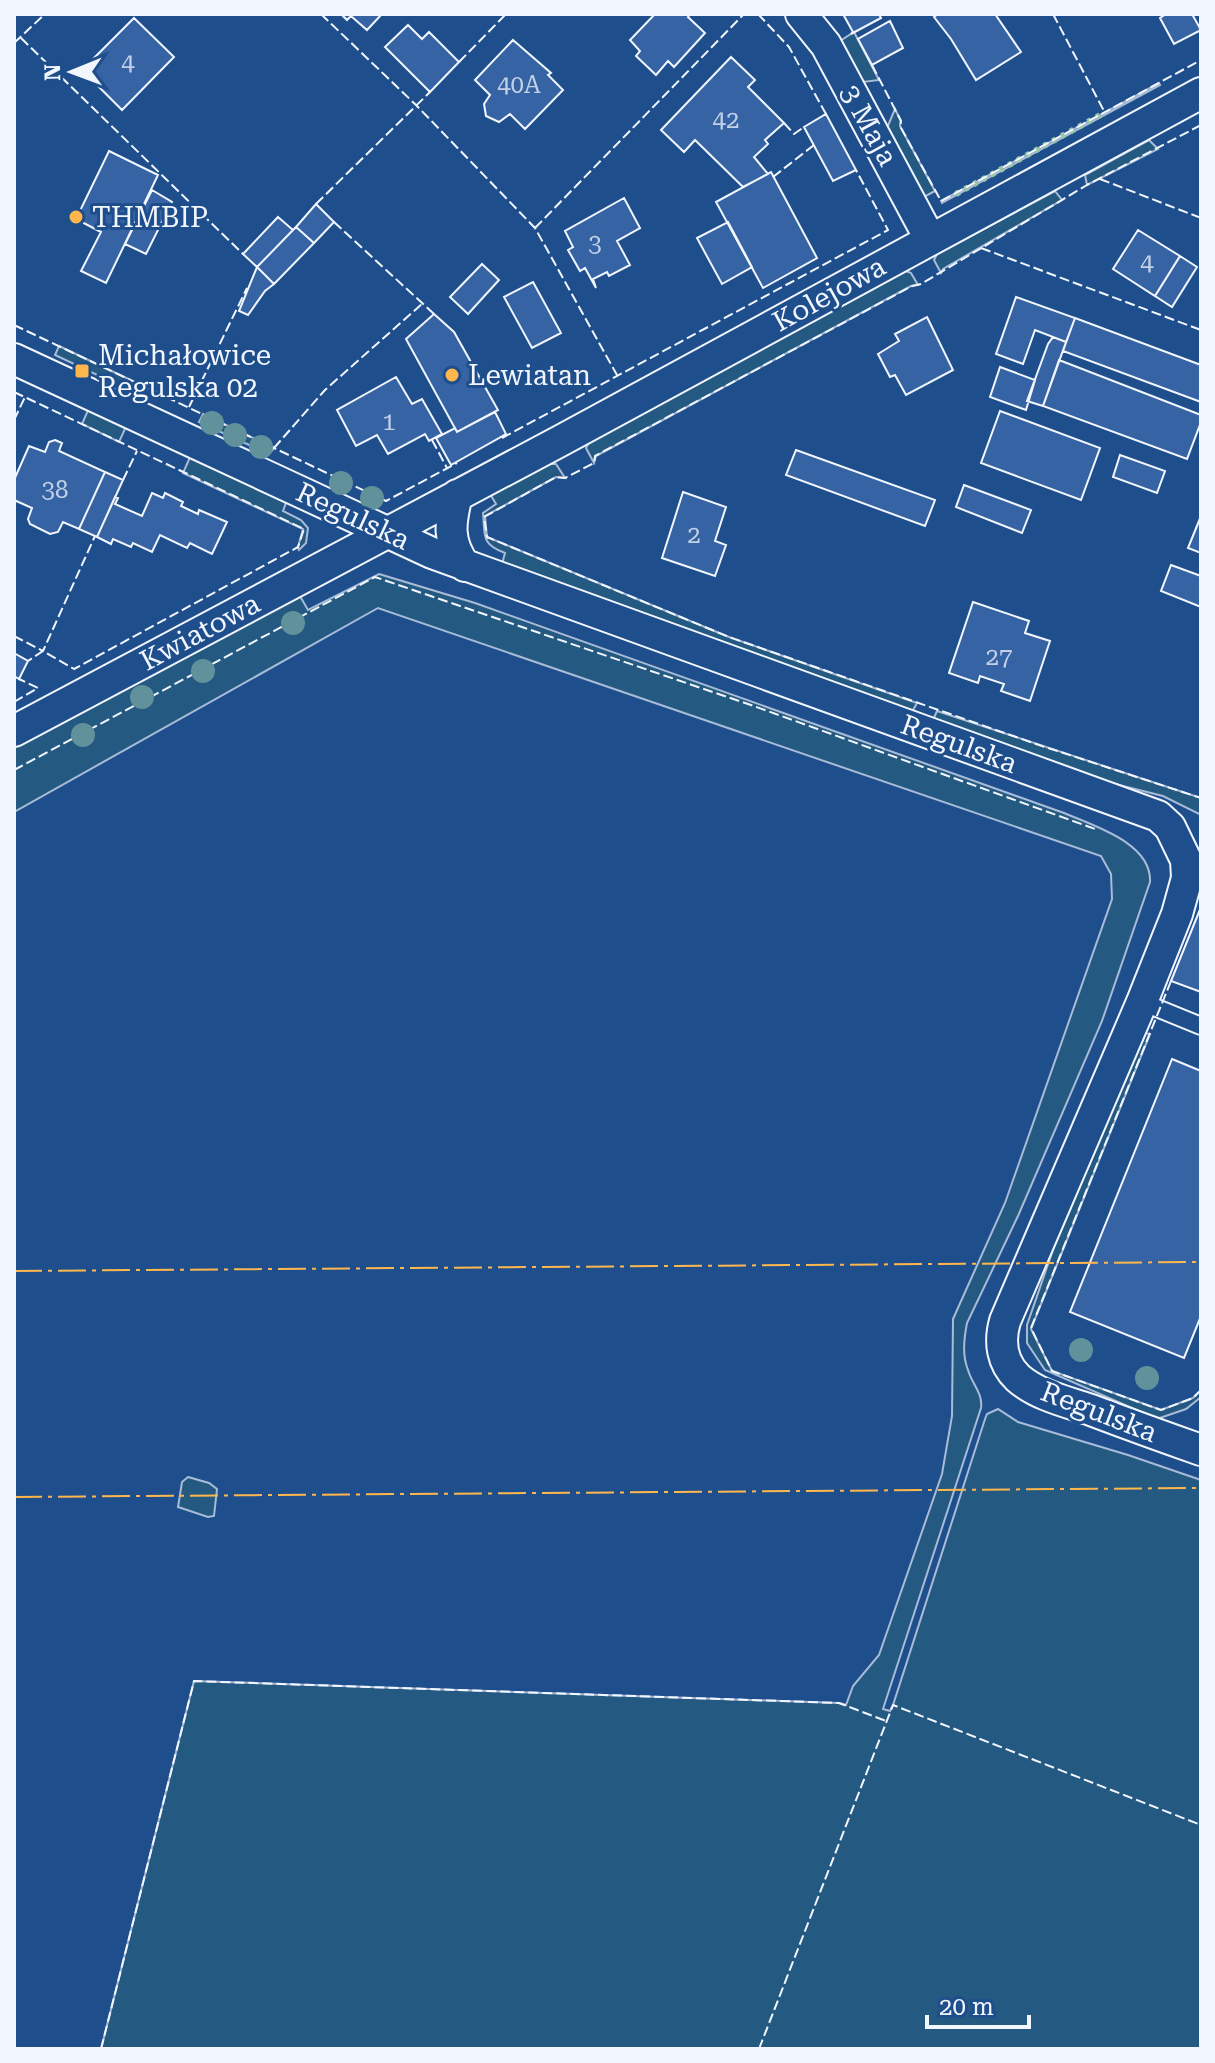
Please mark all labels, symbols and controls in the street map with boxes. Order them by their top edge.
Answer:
north arrow [32,32,112,112]
house number: 4 [121,49,135,77]
text: N [40,64,65,81]
house number: 40A [497,71,541,99]
street label: 3 Maja [833,79,905,171]
house number: 42 [713,106,739,134]
place label: THMBIP [92,201,208,234]
marker: THMBIP [67,208,85,226]
house number: 3 [588,230,602,258]
house number: 4 [1140,249,1154,277]
street label: Kolejowa [767,250,891,338]
place label: Michałowice Regulska 02 [98,339,271,404]
place label: Lewiatan [468,359,591,392]
marker: Michałowice Regulska 02 [73,362,91,380]
marker: Lewiatan [443,366,461,384]
house number: 1 [382,408,396,436]
street label: Regulska [291,475,415,557]
house number: 38 [42,476,68,504]
house number: 2 [687,521,701,549]
street label: Kwiatowa [134,587,266,677]
house number: 27 [986,643,1012,671]
street label: Regulska [896,708,1022,780]
street label: Regulska [1036,1375,1162,1449]
scale bar [927,1979,1029,2029]
text: 20 m [939,1993,994,2021]

